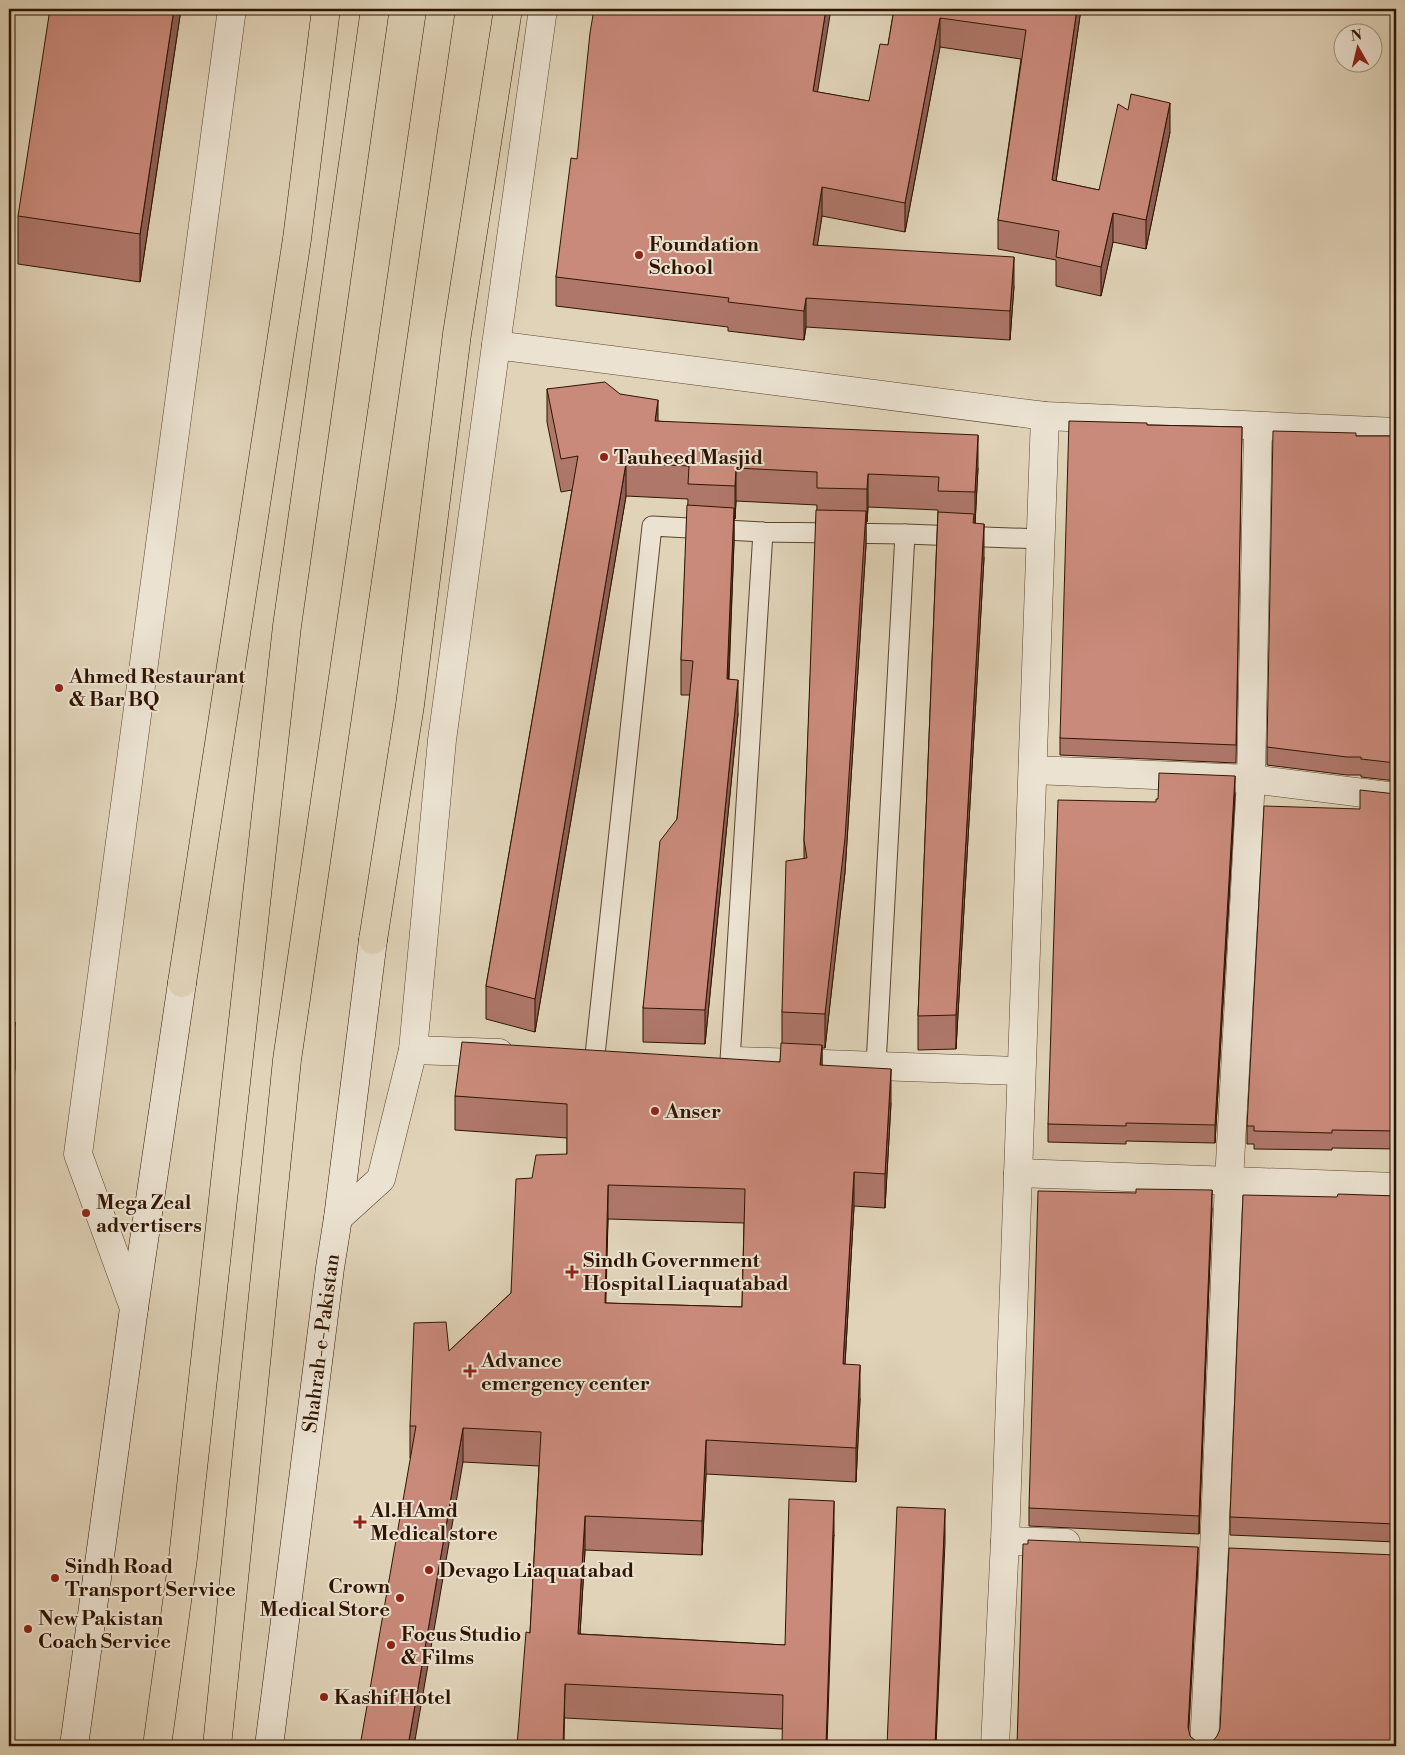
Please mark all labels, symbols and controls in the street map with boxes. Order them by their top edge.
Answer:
north arrow [1332,22,1382,72]
text: N [1350,26,1363,46]
place label: Foundation School [649,233,759,281]
marker: Foundation School [633,249,645,261]
place label: Tauheed Masjid [614,446,763,471]
marker: Tauheed Masjid [598,451,610,463]
place label: Ahmed Restaurant & Bar BQ [68,665,246,713]
marker: Ahmed Restaurant & Bar BQ [53,682,65,694]
place label: Anser [664,1100,721,1125]
marker: Anser [649,1105,661,1117]
place label: Mega Zeal advertisers [96,1191,202,1239]
marker: Mega Zeal advertisers [80,1207,92,1219]
place label: Sindh Government Hospital Liaquatabad [583,1249,789,1297]
street label: Shahrah-e-Pakistan [298,1252,346,1434]
marker: Sindh Government Hospital Liaquatabad [565,1265,579,1279]
place label: Advance emergency center [480,1349,650,1397]
marker: Advance emergency center [463,1364,477,1378]
place label: Al.HAmd Medical store [369,1499,498,1547]
marker: Al.HAmd Medical store [354,1516,366,1528]
place label: Sindh Road Transport Service [65,1555,236,1603]
place label: Devago Liaquatabad [439,1559,635,1584]
marker: Devago Liaquatabad [423,1564,435,1576]
marker: Sindh Road Transport Service [49,1572,61,1584]
place label: Crown Medical Store [259,1575,391,1623]
marker: Crown Medical Store [394,1592,406,1604]
place label: New Pakistan Coach Service [38,1607,171,1655]
marker: New Pakistan Coach Service [22,1623,34,1635]
place label: Focus Studio & Films [401,1623,521,1671]
marker: Focus Studio & Films [385,1639,397,1651]
place label: Kashif Hotel [334,1686,452,1711]
marker: Kashif Hotel [318,1691,330,1703]

